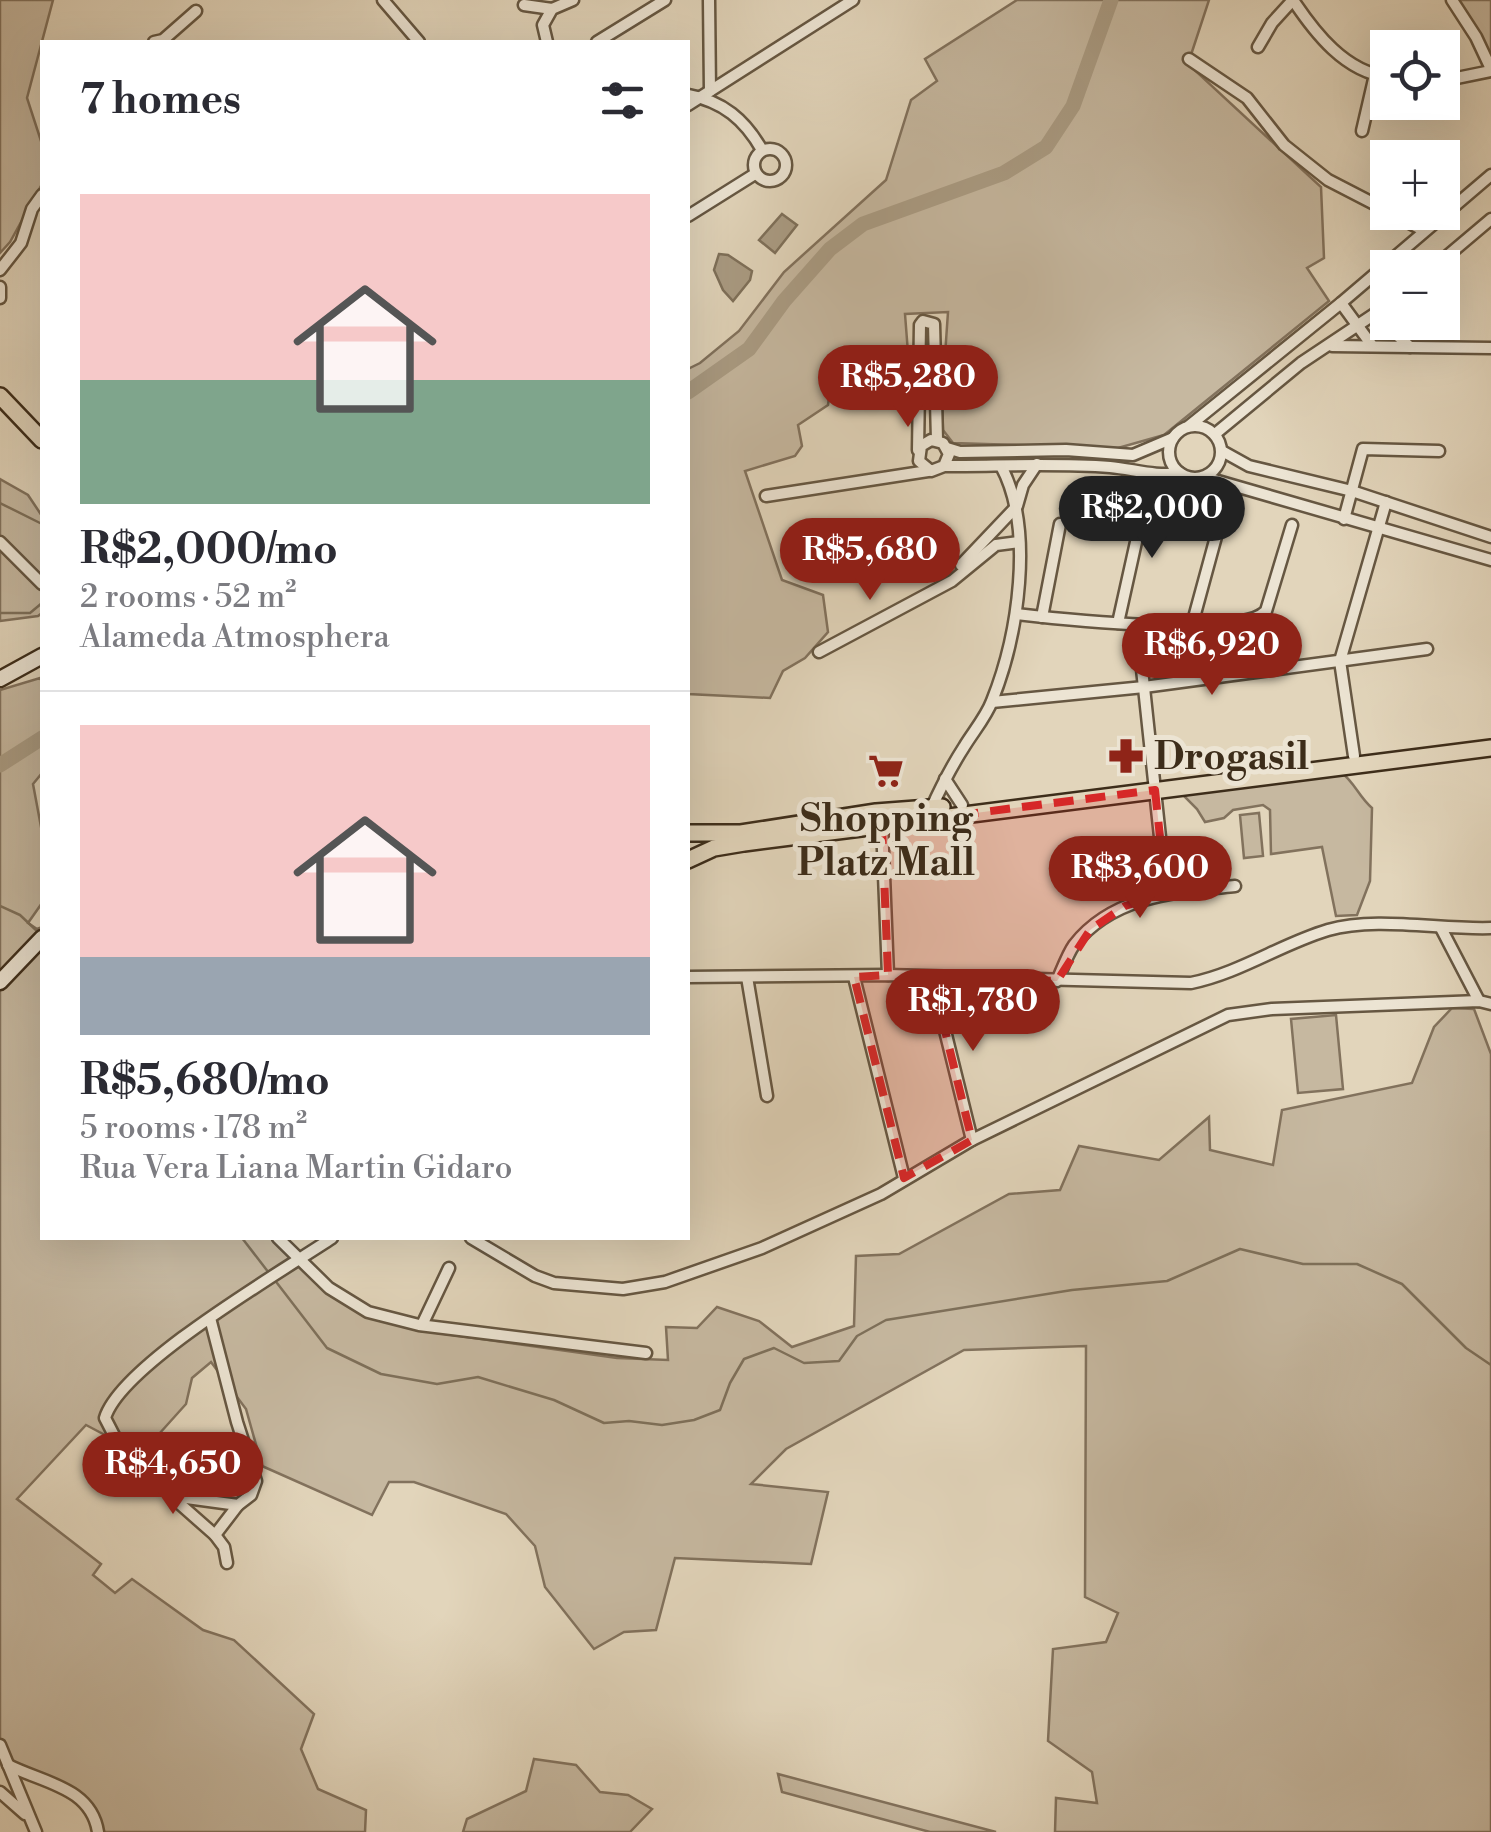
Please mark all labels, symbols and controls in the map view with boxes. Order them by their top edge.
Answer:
map controls [1370,30,1460,340]
button: locate [1370,30,1460,120]
icon: filters [595,73,650,128]
text: 7 homes [80,74,241,127]
button: + [1370,140,1460,230]
button: − [1370,250,1460,340]
icon: home [275,259,455,439]
pin: R$5,280 [816,345,1000,430]
text: R$5,280 [840,357,976,397]
pin: R$2,000 [1060,476,1244,561]
text: R$2,000 [1081,488,1223,528]
pin: R$5,680 [778,518,962,603]
text: R$2,000/mo [80,524,338,577]
text: R$5,680 [802,530,938,570]
text: 2 rooms · 52 m² [80,577,296,617]
pin: R$6,920 [1120,613,1304,698]
text: Alameda Atmosphera [80,617,390,657]
text: R$6,920 [1144,625,1280,665]
place label: Drogasil [1154,734,1309,781]
pharmacy icon: Drogasil [1107,737,1145,775]
supermarket icon: Shopping Platz Mall [867,752,905,790]
icon: home [275,790,455,970]
place label: Shopping Platz Mall [797,796,975,887]
pin: R$3,600 [1048,836,1232,921]
text: R$3,600 [1071,848,1209,888]
pin: R$1,780 [881,969,1065,1054]
text: R$1,780 [908,981,1038,1021]
text: R$5,680/mo [80,1055,330,1108]
text: 5 rooms · 178 m² [80,1108,307,1148]
text: Rua Vera Liana Martin Gidaro [80,1148,512,1188]
pin: R$4,650 [81,1432,265,1517]
text: R$4,650 [104,1444,242,1484]

